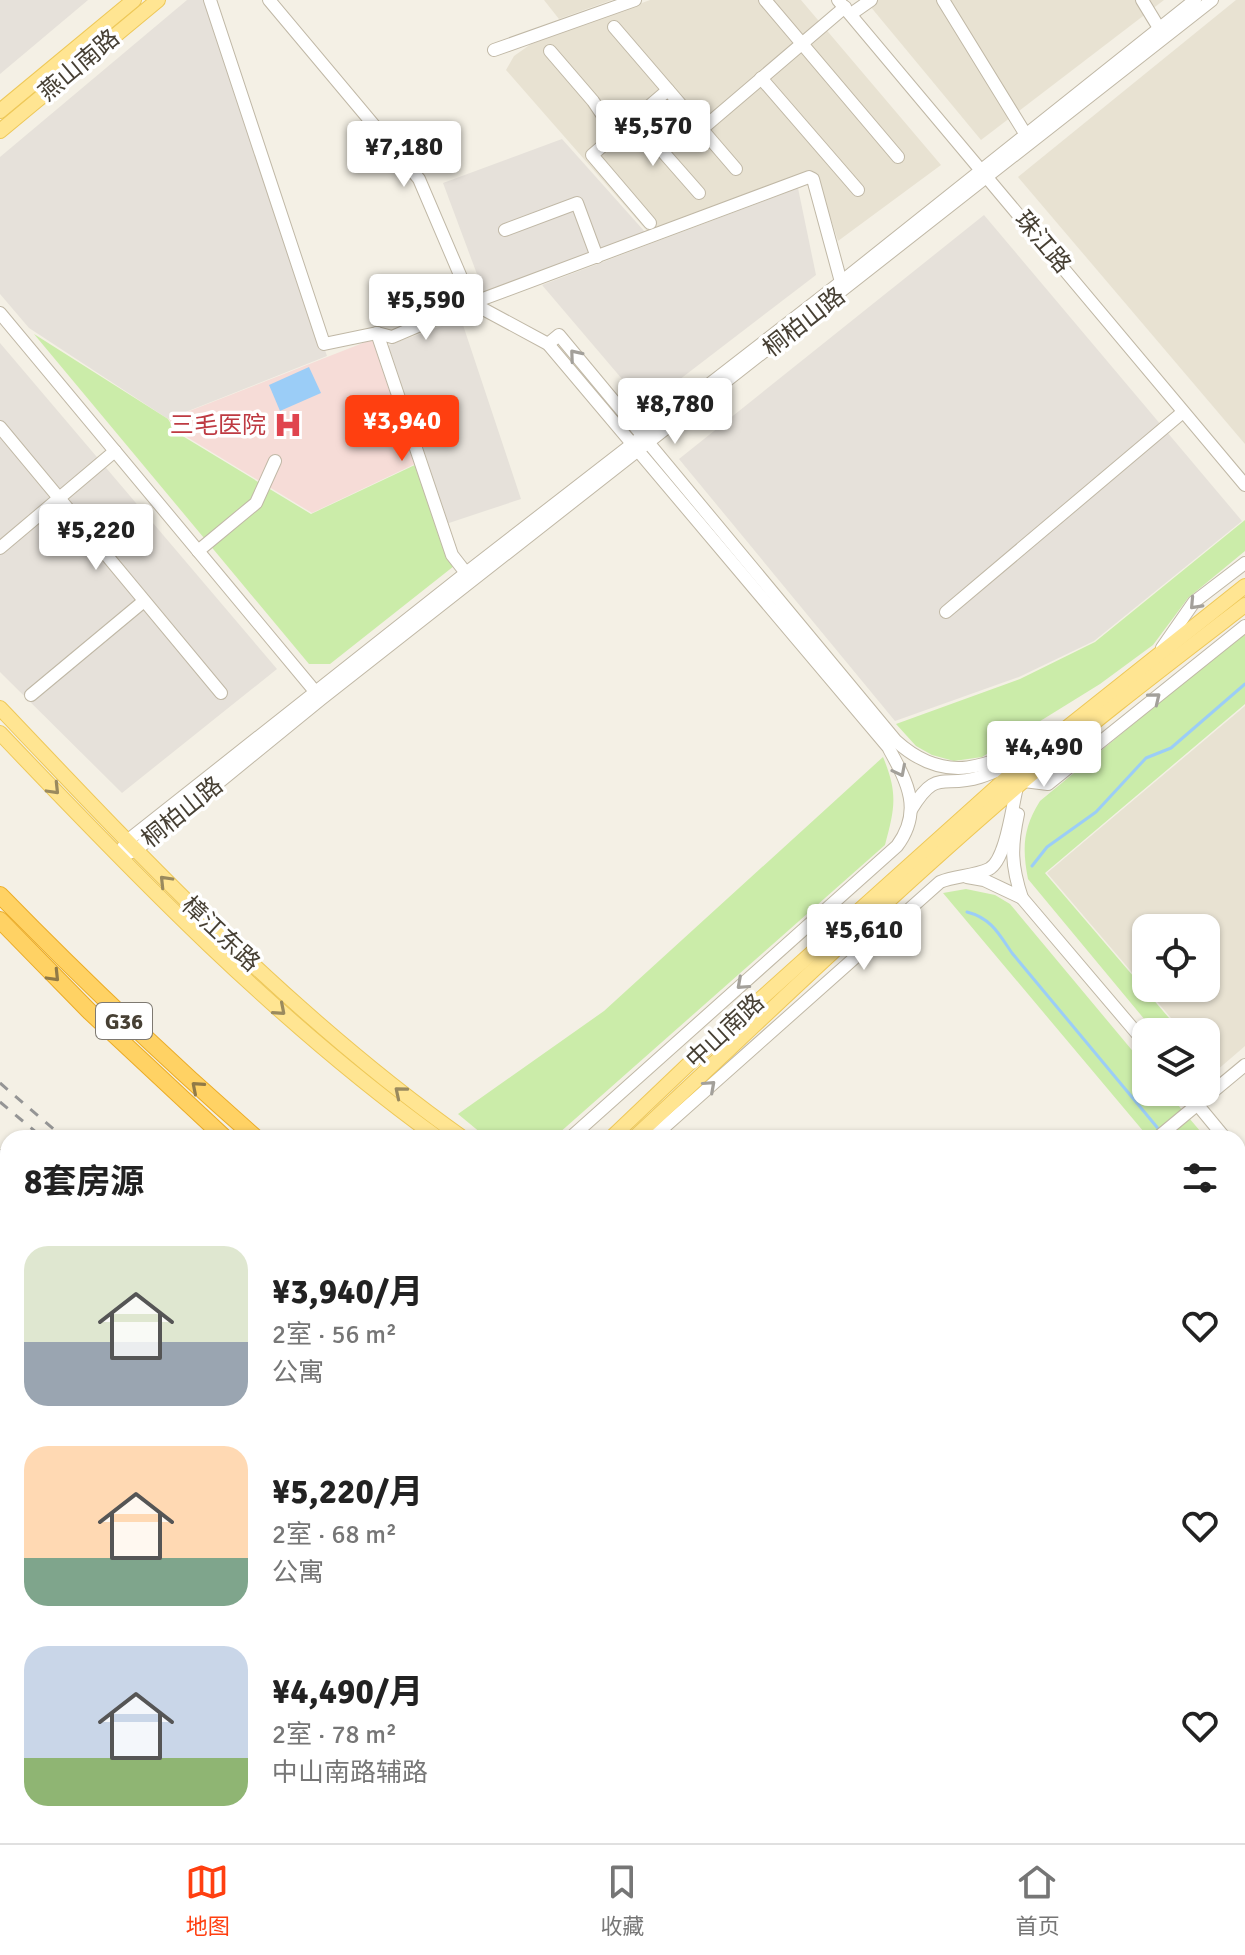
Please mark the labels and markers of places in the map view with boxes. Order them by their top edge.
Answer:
pin: ¥5,570 [588,100,718,168]
pin: ¥7,180 [339,121,469,189]
pin: ¥5,590 [361,274,491,342]
pin: ¥8,780 [610,378,740,446]
pin: ¥3,940 [337,395,467,463]
place label: 三毛医院 [170,410,266,440]
hospital icon: 三毛医院 [273,410,303,440]
pin: ¥5,220 [31,504,161,572]
pin: ¥4,490 [979,721,1109,789]
pin: ¥5,610 [799,904,929,972]

